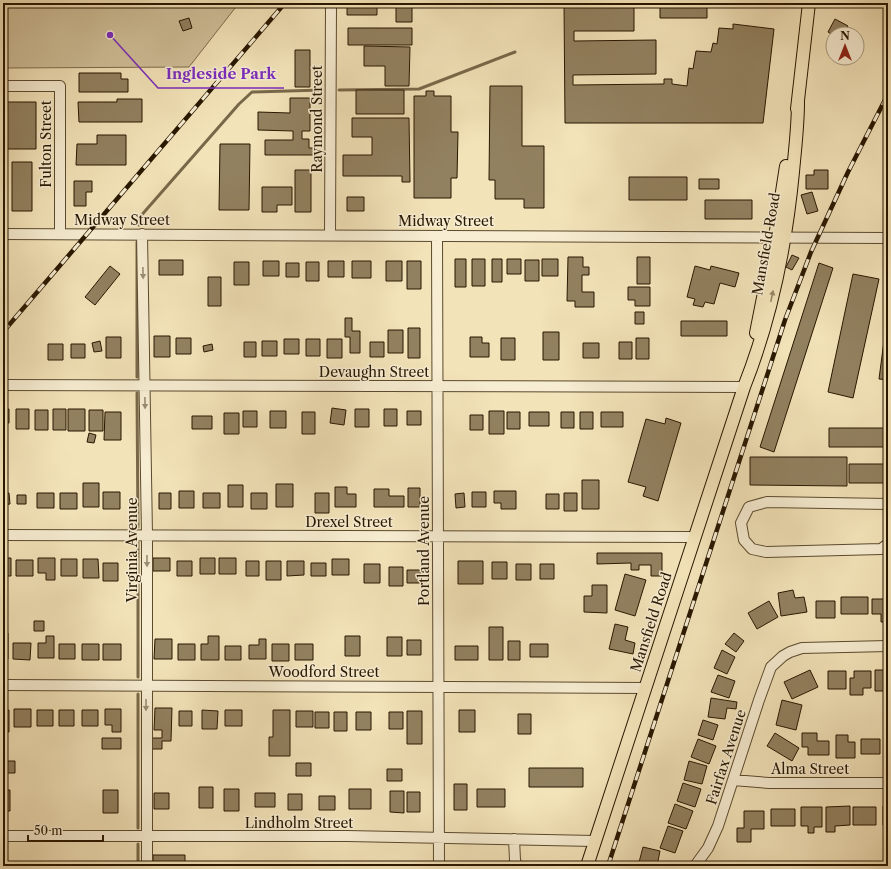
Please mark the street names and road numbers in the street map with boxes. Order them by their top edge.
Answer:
street label: Raymond Street [308,65,326,173]
street label: Fulton Street [37,100,55,188]
street label: Mansfield Road [748,191,784,297]
street label: Midway Street [74,211,170,229]
street label: Midway Street [398,212,494,230]
street label: Devaughn Street [319,363,429,381]
street label: Portland Avenue [415,496,433,606]
street label: Virginia Avenue [123,497,141,604]
street label: Drexel Street [305,513,393,531]
street label: Mansfield Road [626,569,676,674]
street label: Woodford Street [268,663,379,681]
street label: Fairfax Avenue [702,707,750,807]
street label: Alma Street [770,760,849,778]
street label: Lindholm Street [245,814,353,832]

